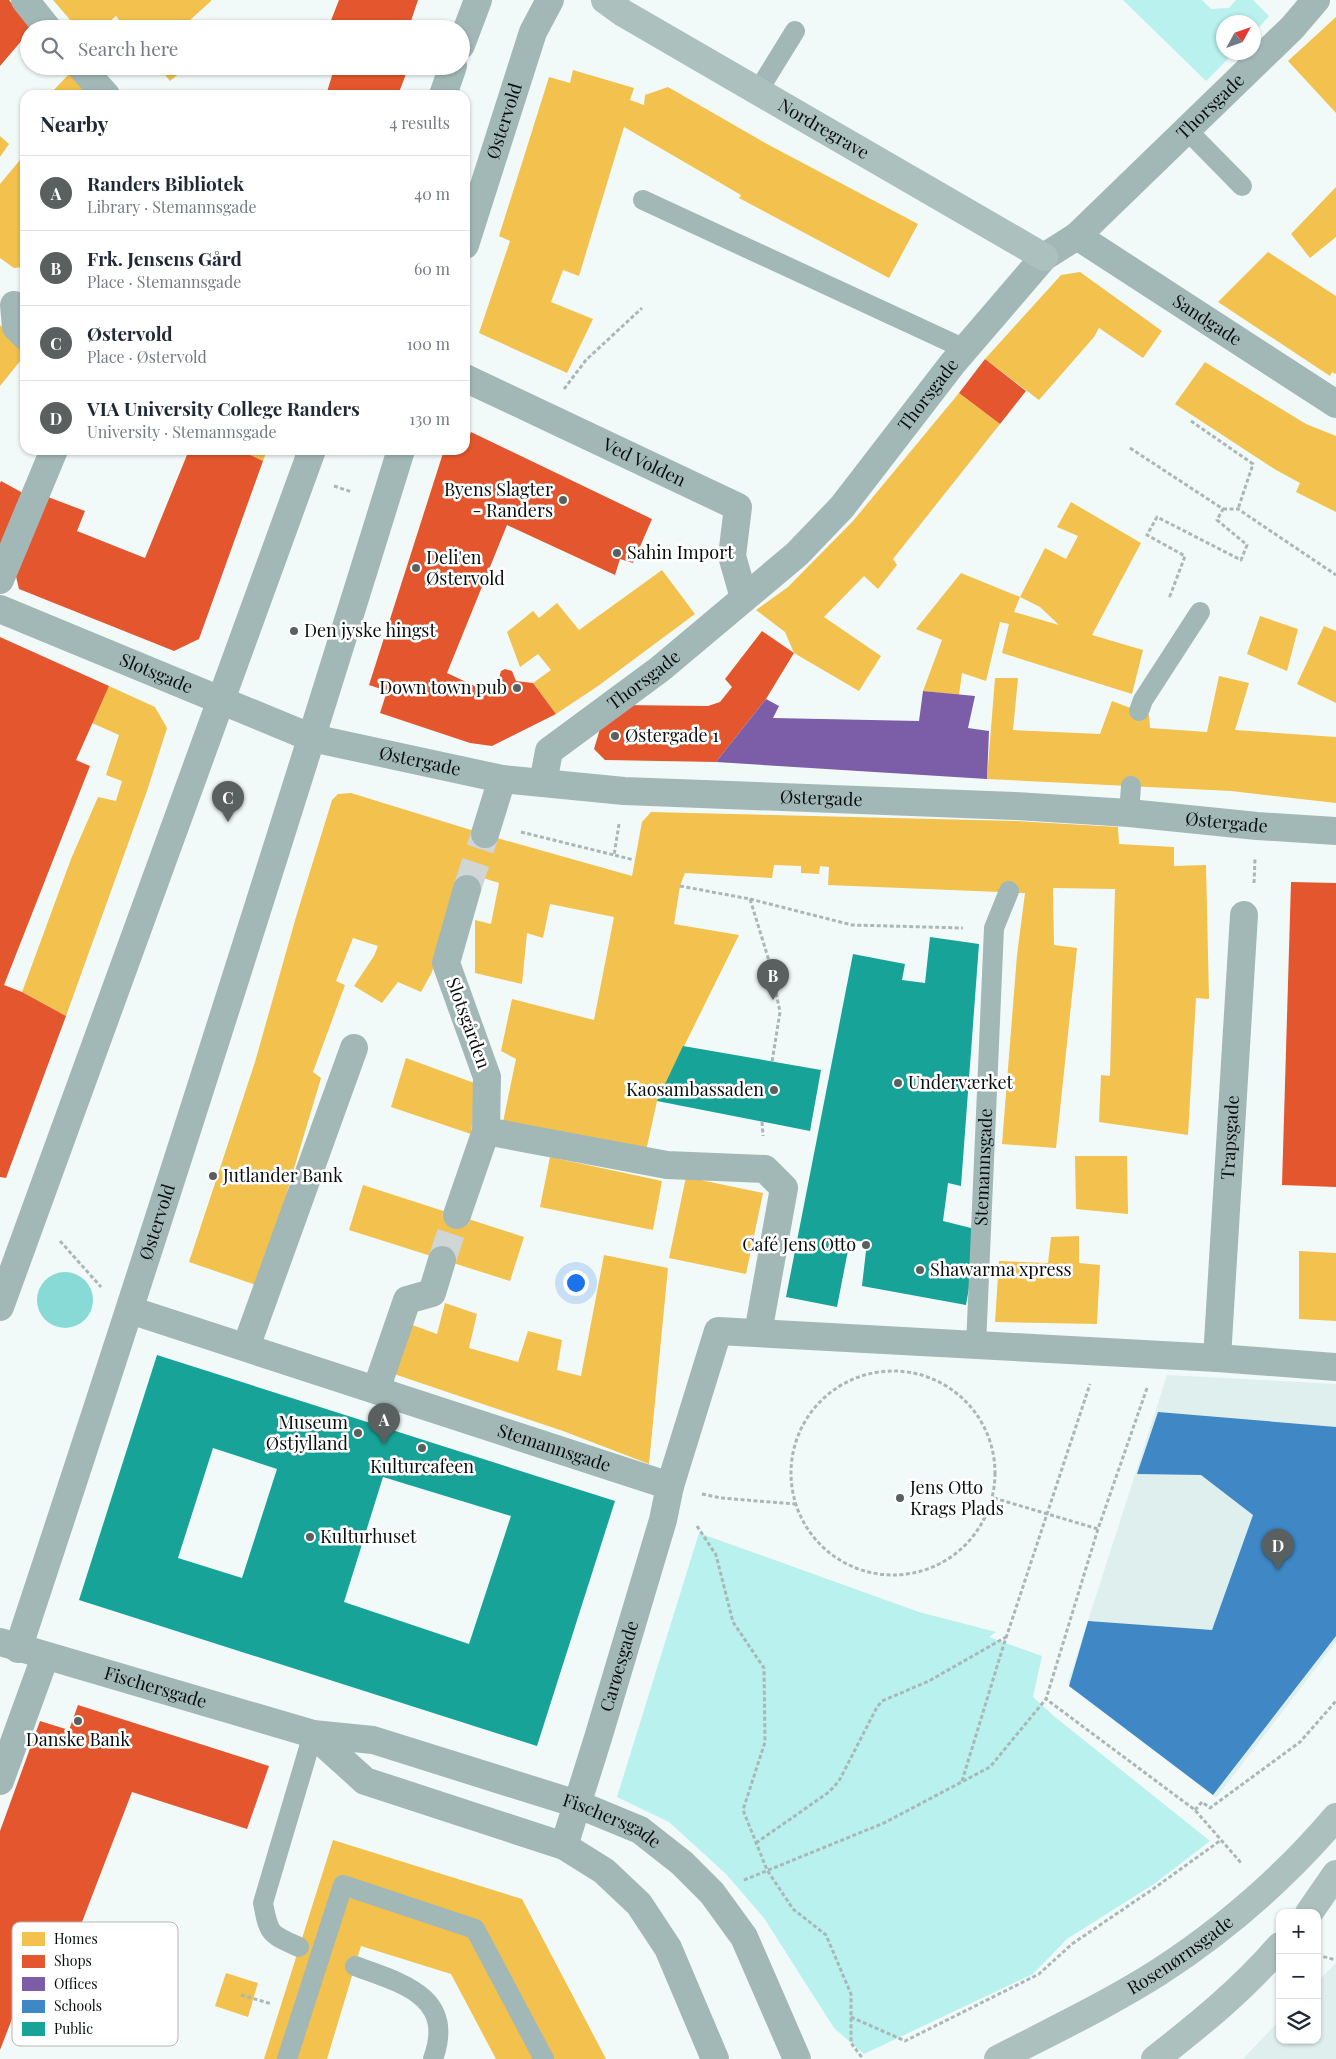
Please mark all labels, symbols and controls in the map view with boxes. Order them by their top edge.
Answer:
north arrow [1216,15,1261,60]
search box [20,20,470,75]
icon: search [38,34,66,62]
text: Search here [78,35,178,61]
street label: Thorsgade [1171,68,1249,144]
street label: Østervold [480,79,527,162]
street label: Nordregrave [774,93,874,164]
text: Nearby [40,109,109,137]
text: 4 results [389,112,450,133]
text: Randers Bibliotek [87,170,244,196]
text: A [51,183,61,204]
text: 40 m [414,183,450,204]
text: Library · Stemannsgade [87,196,257,217]
text: Frk. Jensens Gård [87,245,242,271]
text: B [51,258,61,279]
text: 60 m [414,258,450,279]
text: Place · Stemannsgade [87,271,241,292]
street label: Sandgade [1168,288,1247,351]
text: Østervold [87,320,173,346]
text: C [50,333,62,354]
text: 100 m [407,333,450,354]
text: Place · Østervold [87,346,207,367]
street label: Thorsgade [892,353,963,435]
text: VIA University College Randers [87,395,360,421]
text: D [50,408,62,429]
text: 130 m [409,408,450,429]
text: University · Stemannsgade [87,421,277,442]
street label: Ved Volden [598,431,690,492]
place label: Byens Slagter - Randers [444,477,553,522]
marker: Byens Slagter - Randers [557,494,569,506]
place label: Sahin Import [627,540,734,564]
place label: Deli'en Østervold [426,545,505,590]
marker: Sahin Import [611,547,623,559]
marker: Deli'en Østervold [410,562,422,574]
place label: Den jyske hingst [304,618,436,642]
marker: Den jyske hingst [288,625,300,637]
street label: Thorsgade [602,644,685,715]
street label: Slotsgade [116,647,197,698]
place label: Down town pub [379,675,507,699]
marker: Down town pub [511,682,523,694]
place label: Østergade 1 [625,723,719,747]
marker: Østergade 1 [609,730,621,742]
street label: Østergade [377,740,463,781]
pin: C [212,781,244,822]
street label: Østergade [780,784,863,811]
street label: Østergade [1184,806,1268,838]
pin: B [757,959,789,1000]
street label: Slotsgården [441,974,497,1072]
place label: Underværket [908,1070,1014,1094]
place label: Kaosambassaden [626,1077,764,1101]
marker: Underværket [892,1077,904,1089]
marker: Kaosambassaden [768,1084,780,1096]
street label: Trapsgade [1215,1094,1244,1180]
street label: Stemannsgade [968,1108,997,1226]
place label: Jutlander Bank [222,1163,343,1187]
marker: Jutlander Bank [207,1170,219,1182]
street label: Østervold [133,1180,180,1263]
place label: Café Jens Otto [742,1232,856,1256]
marker: Café Jens Otto [860,1239,872,1251]
place label: Shawarma xpress [930,1257,1072,1281]
marker: Shawarma xpress [914,1264,926,1276]
your location [563,1270,589,1296]
pin: A [368,1403,400,1444]
place label: Museum Østjylland [266,1410,349,1455]
street label: Stemannsgade [495,1418,614,1477]
marker: Museum Østjylland [352,1427,364,1439]
marker: Kulturcafeen [416,1442,428,1454]
place label: Kulturcafeen [370,1454,474,1478]
place label: Jens Otto Krags Plads [909,1475,1004,1520]
marker: Jens Otto Krags Plads [894,1492,906,1504]
place label: Kulturhuset [320,1524,417,1548]
pin: D [1262,1529,1294,1570]
marker: Kulturhuset [304,1531,316,1543]
street label: Carøesgade [593,1618,643,1714]
street label: Fischersgade [101,1660,210,1713]
marker: Danske Bank [72,1715,84,1727]
place label: Danske Bank [26,1727,130,1751]
street label: Fischersgade [560,1787,666,1853]
map controls [1276,1909,1321,2044]
button: + [1276,1909,1321,1954]
street label: Rosenørnsgade [1122,1910,1238,2000]
legend [12,1922,178,2046]
text: Homes [54,1929,98,1948]
text: Shops [54,1951,92,1970]
button: − [1276,1954,1321,1999]
text: Offices [54,1974,98,1993]
text: Schools [54,1996,102,2015]
button: layers [1276,1999,1321,2044]
text: Public [54,2019,93,2038]

